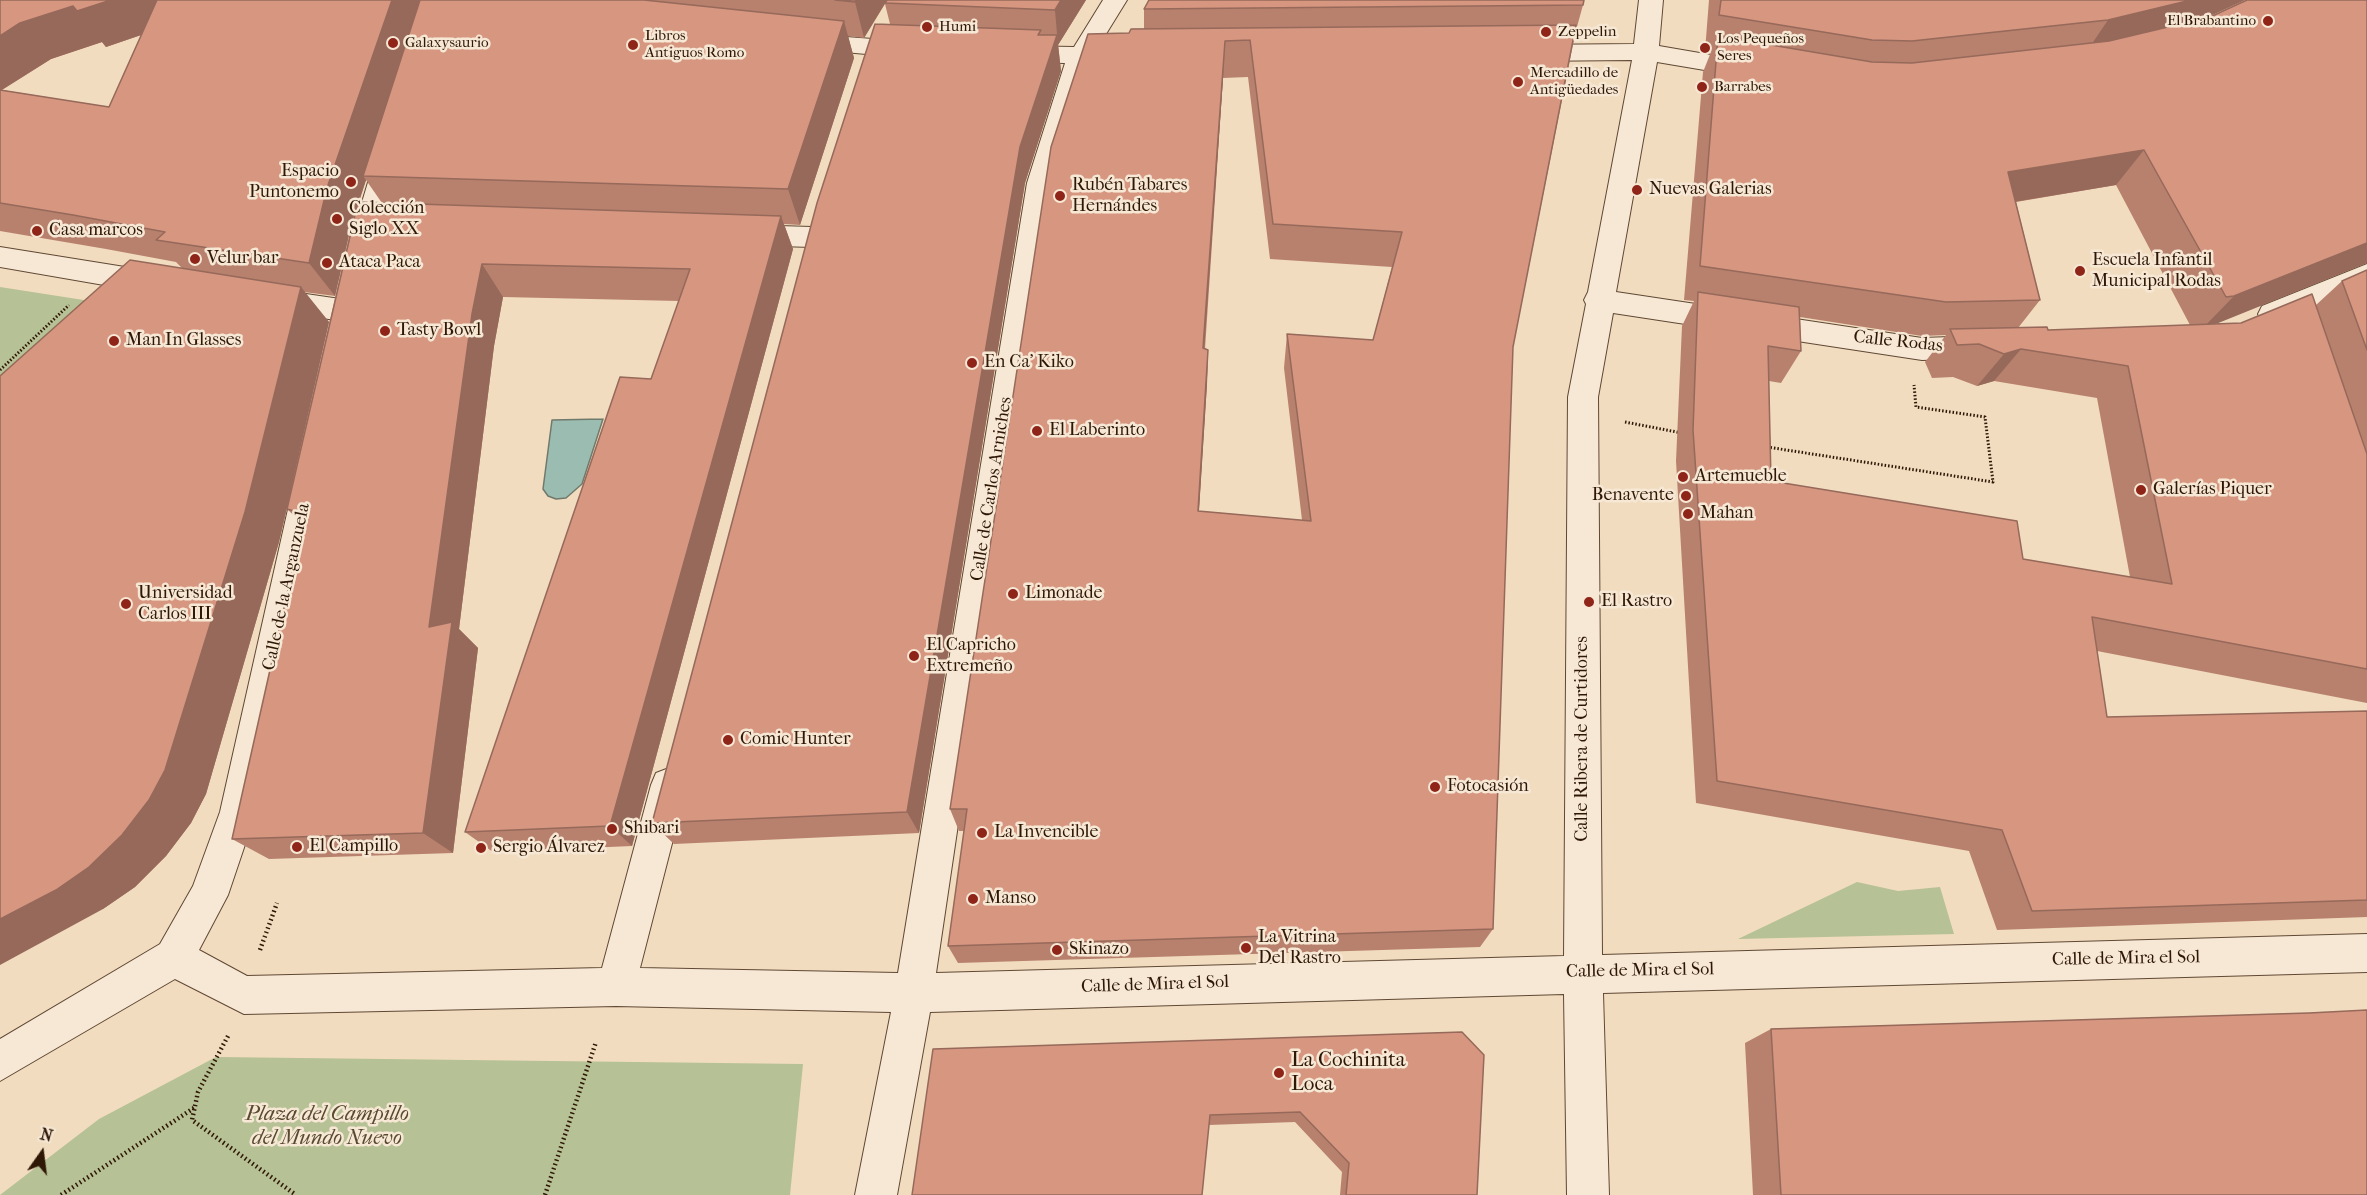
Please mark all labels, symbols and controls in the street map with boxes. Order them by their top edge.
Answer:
place label: El Brabantino [2167,12,2256,30]
marker: El Brabantino [2261,14,2275,28]
place label: Humi [939,18,976,36]
marker: Humi [920,20,934,34]
place label: Zeppelin [1558,23,1616,41]
marker: Zeppelin [1539,25,1553,39]
place label: Libros Antiguos Romo [645,27,744,62]
place label: Los Pequeños Seres [1717,30,1804,65]
place label: Galaxysaurio [405,34,489,52]
marker: Galaxysaurio [386,36,400,50]
marker: Libros Antiguos Romo [626,38,640,52]
marker: Los Pequeños Seres [1698,41,1712,55]
place label: Mercadillo de Antigüedades [1530,64,1618,99]
marker: Mercadillo de Antigüedades [1511,75,1525,89]
place label: Barrabes [1714,78,1771,96]
marker: Barrabes [1695,80,1709,94]
place label: Espacio Puntonemo [249,161,339,204]
marker: Espacio Puntonemo [344,175,358,189]
place label: Rubén Tabares Hernándes [1072,175,1187,218]
place label: Nuevas Galerias [1649,179,1772,201]
marker: Nuevas Galerias [1630,183,1644,197]
marker: Rubén Tabares Hernándes [1053,189,1067,203]
place label: Colección Siglo XX [349,198,424,240]
marker: Colección Siglo XX [330,212,344,226]
place label: Casa marcos [49,220,143,242]
marker: Casa marcos [30,224,44,238]
place label: Velur bar [207,248,278,270]
place label: Escuela Infantil Municipal Rodas [2092,250,2221,292]
marker: Velur bar [188,252,202,266]
place label: Ataca Paca [339,252,421,274]
marker: Ataca Paca [320,256,334,270]
marker: Escuela Infantil Municipal Rodas [2073,264,2087,278]
place label: Tasty Bowl [397,320,481,342]
marker: Tasty Bowl [378,324,392,338]
street label: Calle Rodas [1852,327,1944,357]
place label: Man In Glasses [126,330,241,352]
marker: Man In Glasses [107,334,121,348]
place label: En Ca' Kiko [984,352,1074,374]
marker: En Ca' Kiko [965,356,979,370]
street label: Calle de Carlos Arniches [967,395,1017,583]
place label: El Laberinto [1049,420,1145,442]
marker: El Laberinto [1030,424,1044,438]
place label: Artemueble [1695,466,1787,488]
marker: Artemueble [1676,470,1690,484]
place label: Galerías Piquer [2153,479,2272,501]
marker: Galerías Piquer [2134,483,2148,497]
place label: Benavente [1592,485,1674,507]
marker: Benavente [1679,489,1693,503]
street label: Calle de la Arganzuela [259,501,315,673]
place label: Mahan [1700,503,1754,525]
marker: Mahan [1681,507,1695,521]
place label: Universidad Carlos III [138,583,232,626]
place label: Limonade [1025,583,1103,605]
marker: Limonade [1006,587,1020,601]
place label: El Rastro [1601,591,1672,613]
marker: El Rastro [1582,595,1596,609]
marker: Universidad Carlos III [119,597,133,611]
place label: El Capricho Extremeño [926,635,1016,678]
street label: Calle Ribera de Curtidores [1572,636,1594,842]
marker: El Capricho Extremeño [907,649,921,663]
place label: Comic Hunter [740,729,851,751]
marker: Comic Hunter [721,733,735,747]
place label: Fotocasión [1447,776,1529,798]
marker: Fotocasión [1428,780,1442,794]
place label: Shibari [624,818,679,840]
marker: Shibari [605,822,619,836]
place label: La Invencible [994,822,1098,844]
marker: La Invencible [975,826,989,840]
place label: El Campillo [309,836,398,858]
place label: Sergio Álvarez [493,837,605,859]
marker: El Campillo [290,840,304,854]
marker: Sergio Álvarez [474,841,488,855]
place label: Manso [985,888,1036,910]
marker: Manso [966,892,980,906]
place label: La Vitrina Del Rastro [1258,927,1341,970]
place label: Skinazo [1069,939,1129,961]
marker: La Vitrina Del Rastro [1239,941,1253,955]
marker: Skinazo [1050,943,1064,957]
street label: Calle de Mira el Sol [2052,947,2200,971]
street label: Calle de Mira el Sol [1566,959,1714,983]
street label: Calle de Mira el Sol [1081,972,1229,998]
place label: La Cochinita Loca [1291,1048,1405,1098]
marker: La Cochinita Loca [1272,1066,1286,1080]
park label: Plaza del Campillo del Mundo Nuevo [245,1102,409,1152]
north arrow [12,1123,72,1183]
text: N [38,1124,55,1146]

